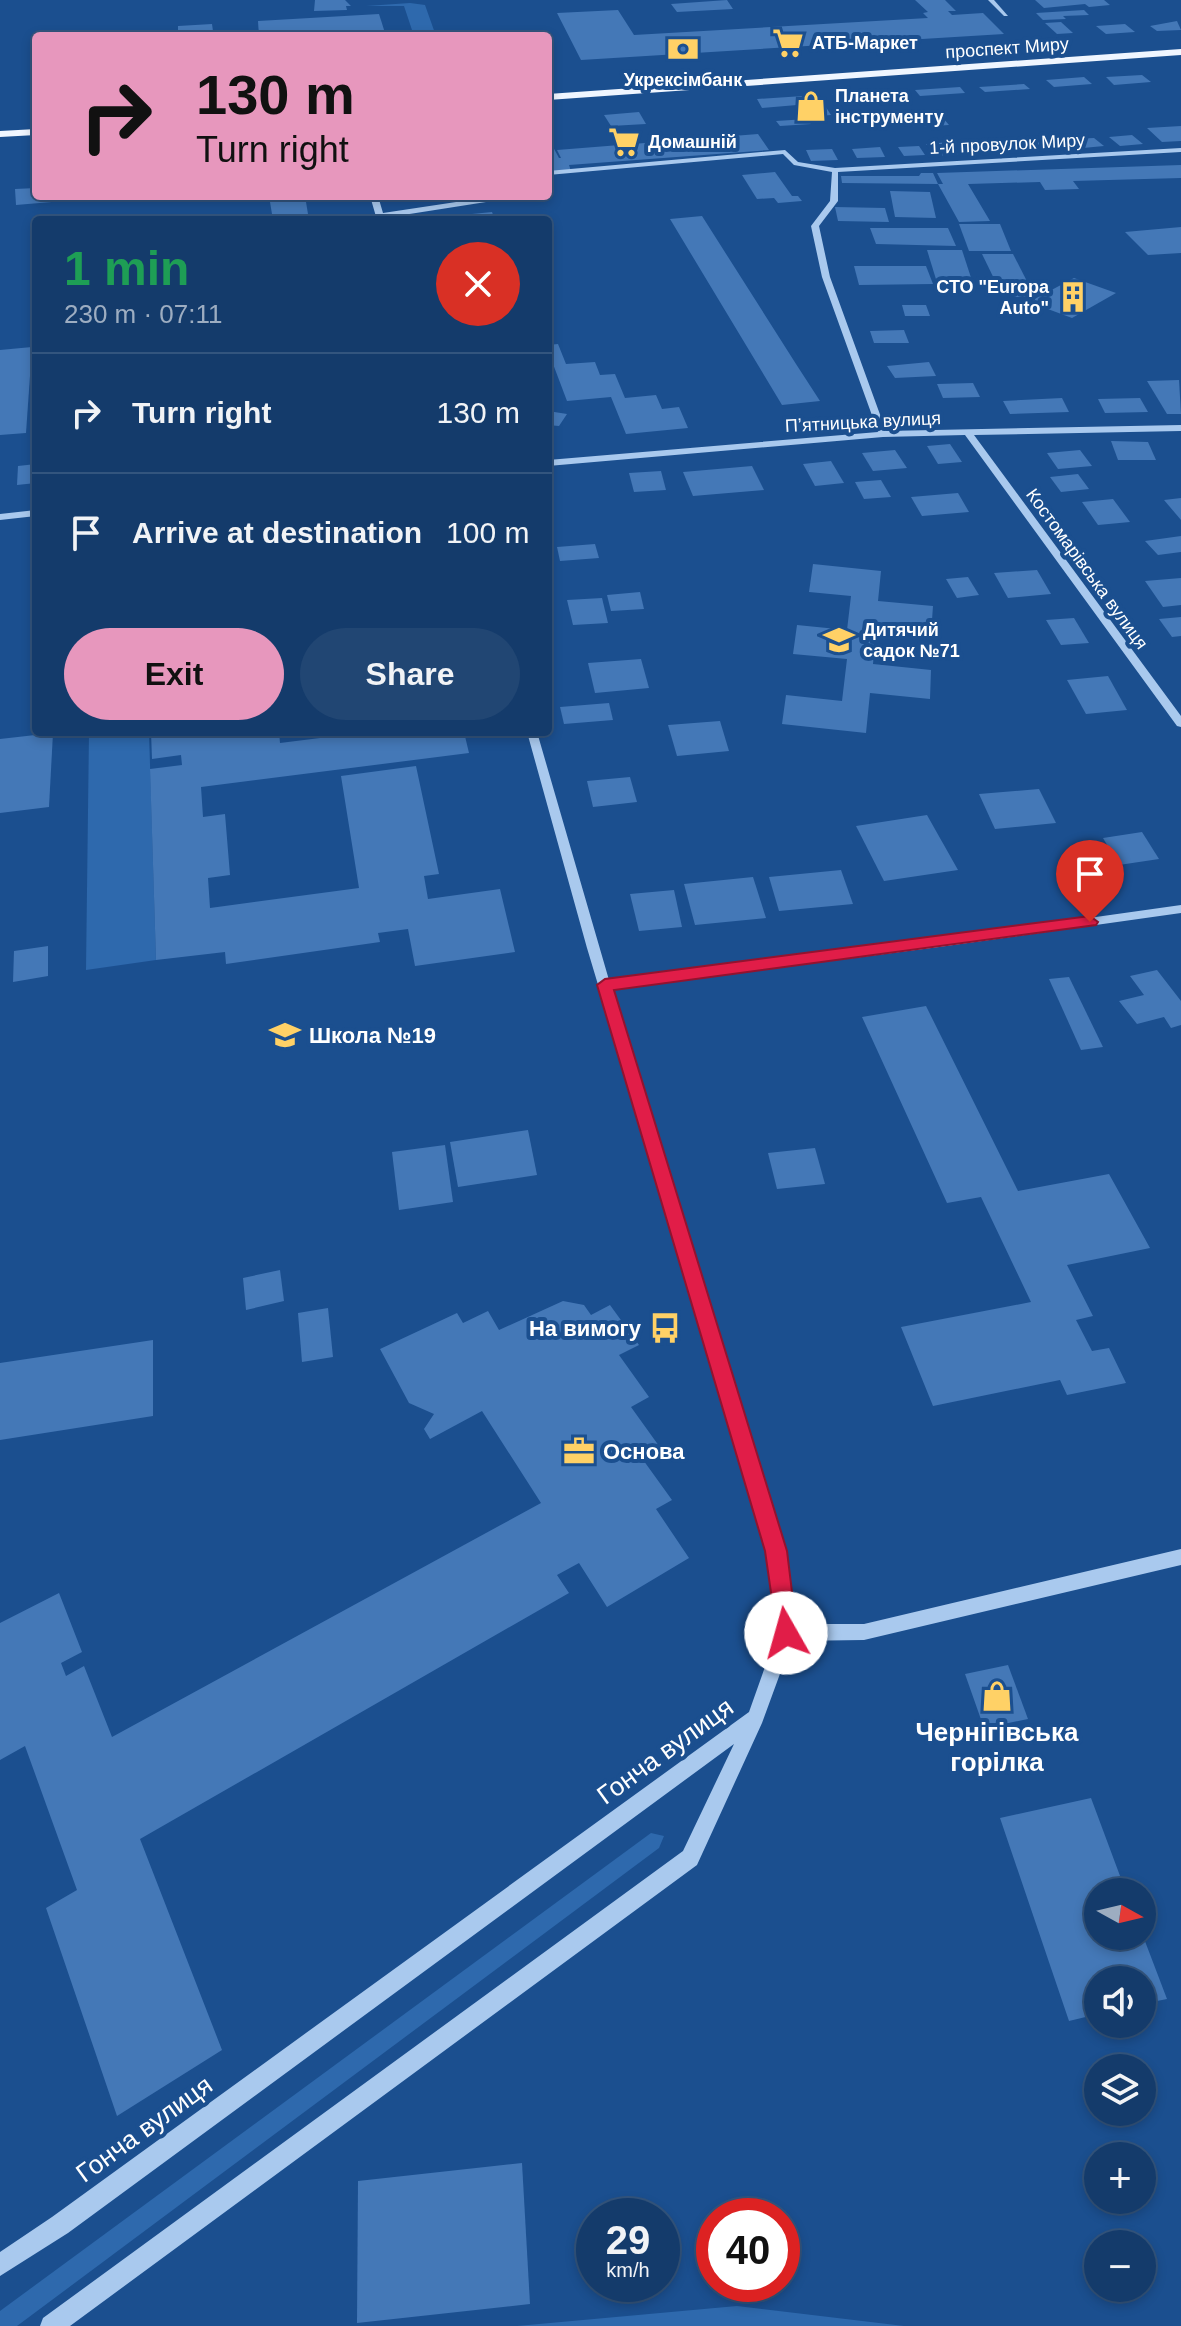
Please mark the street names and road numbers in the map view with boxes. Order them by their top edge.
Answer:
street label: проспект Миру [945,34,1069,62]
street label: 1-й провулок Миру [929,130,1085,158]
street label: Пʼятницька вулиця [784,408,942,436]
street label: Костомарівська вулиця [1022,485,1152,653]
street label: Гонча вулиця [591,1692,739,1810]
street label: Гонча вулиця [70,2070,218,2188]

